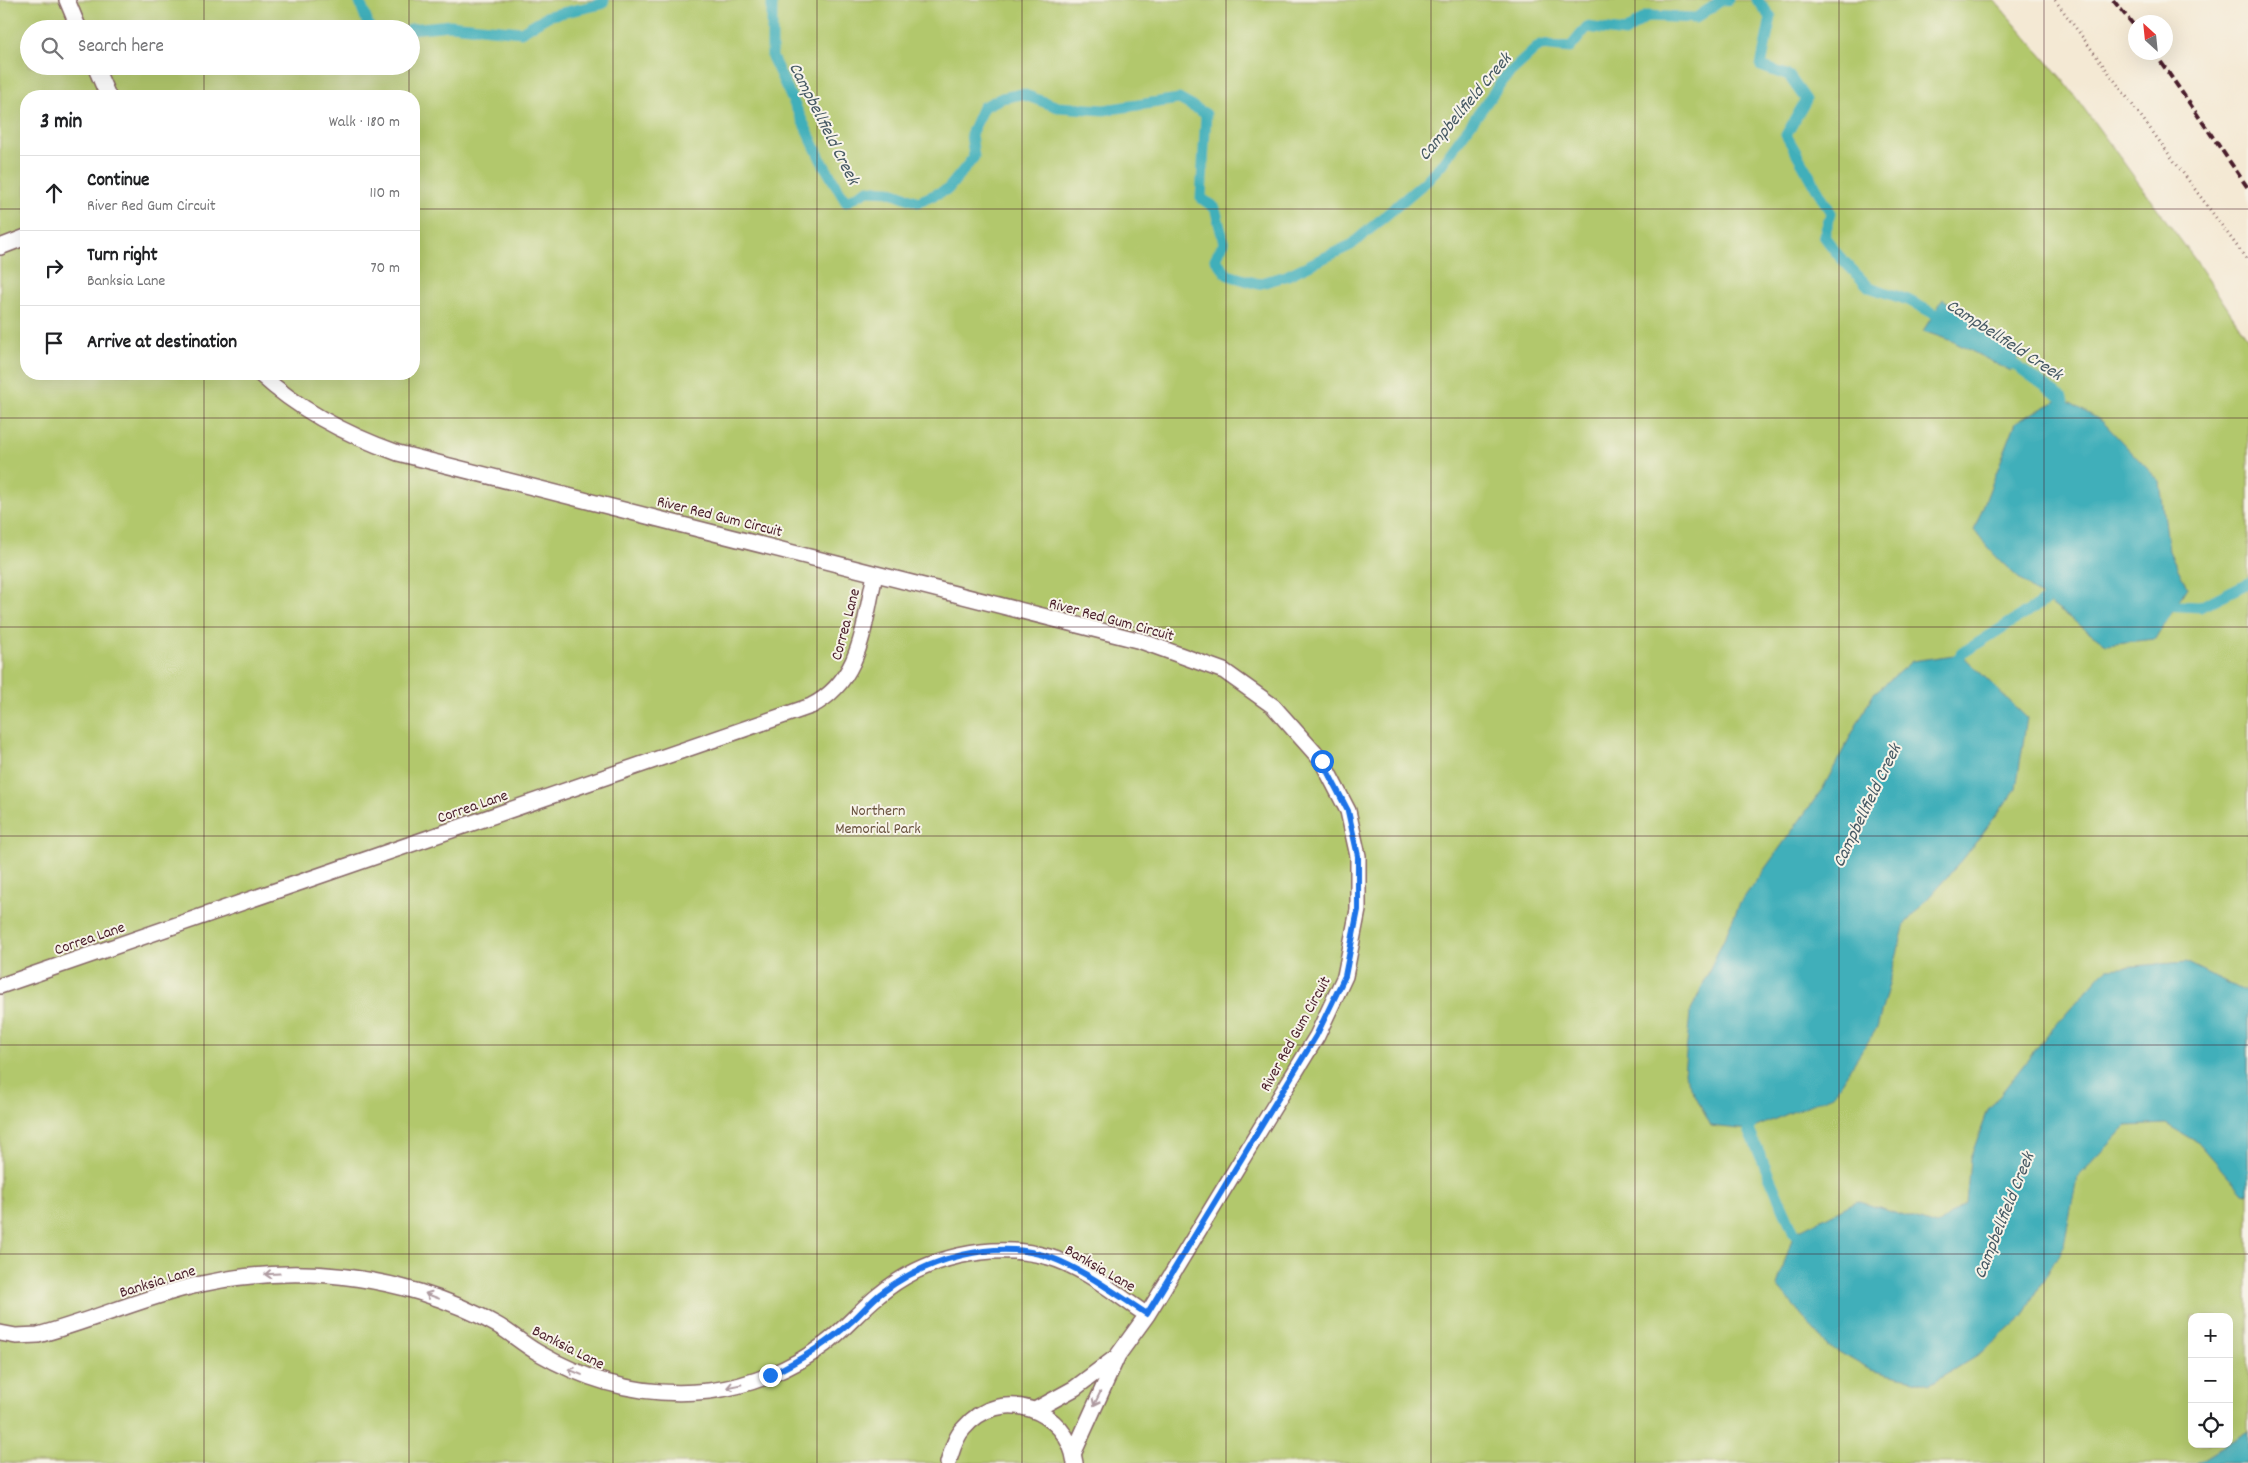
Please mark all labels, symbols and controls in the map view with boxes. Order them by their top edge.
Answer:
north arrow [2128,15,2173,60]
search box [20,20,420,75]
icon: search [38,34,66,62]
text: Search here [78,34,164,61]
water label: Campbellfield Creek [1413,47,1520,167]
water label: Campbellfield Creek [781,59,865,191]
text: 3 min [40,108,82,138]
text: Walk · 180 m [329,111,400,134]
text: Continue [87,168,149,195]
icon: ahead [40,179,68,207]
text: 110 m [370,182,400,205]
text: River Red Gum Circuit [87,195,216,218]
text: Turn right [87,243,158,270]
icon: right [40,254,68,282]
text: 70 m [370,257,400,280]
text: Banksia Lane [87,270,165,293]
water label: Campbellfield Creek [1941,294,2068,389]
icon: arrive [40,329,68,357]
text: Arrive at destination [87,330,237,357]
street label: River Red Gum Circuit [654,491,785,544]
street label: Correa Lane [826,586,867,663]
street label: River Red Gum Circuit [1046,593,1177,648]
water label: Campbellfield Creek [1828,739,1910,872]
route start [1311,750,1334,773]
street label: Correa Lane [434,785,511,830]
park label: Northern Memorial Park [835,800,921,841]
street label: Correa Lane [51,917,128,962]
street label: River Red Gum Circuit [1255,972,1337,1096]
water label: Campbellfield Creek [1969,1148,2043,1283]
street label: Banksia Lane [1060,1240,1139,1299]
street label: Banksia Lane [117,1260,199,1305]
one-way arrow [265,1269,281,1279]
one-way arrow [425,1291,440,1301]
map controls [2188,1313,2233,1448]
button: + [2188,1313,2233,1358]
street label: Banksia Lane [528,1320,608,1376]
button: − [2188,1358,2233,1403]
route end [759,1364,782,1387]
one-way arrow [568,1366,583,1376]
one-way arrow [727,1382,743,1391]
one-way arrow [1092,1391,1101,1406]
button: locate [2188,1403,2233,1448]

